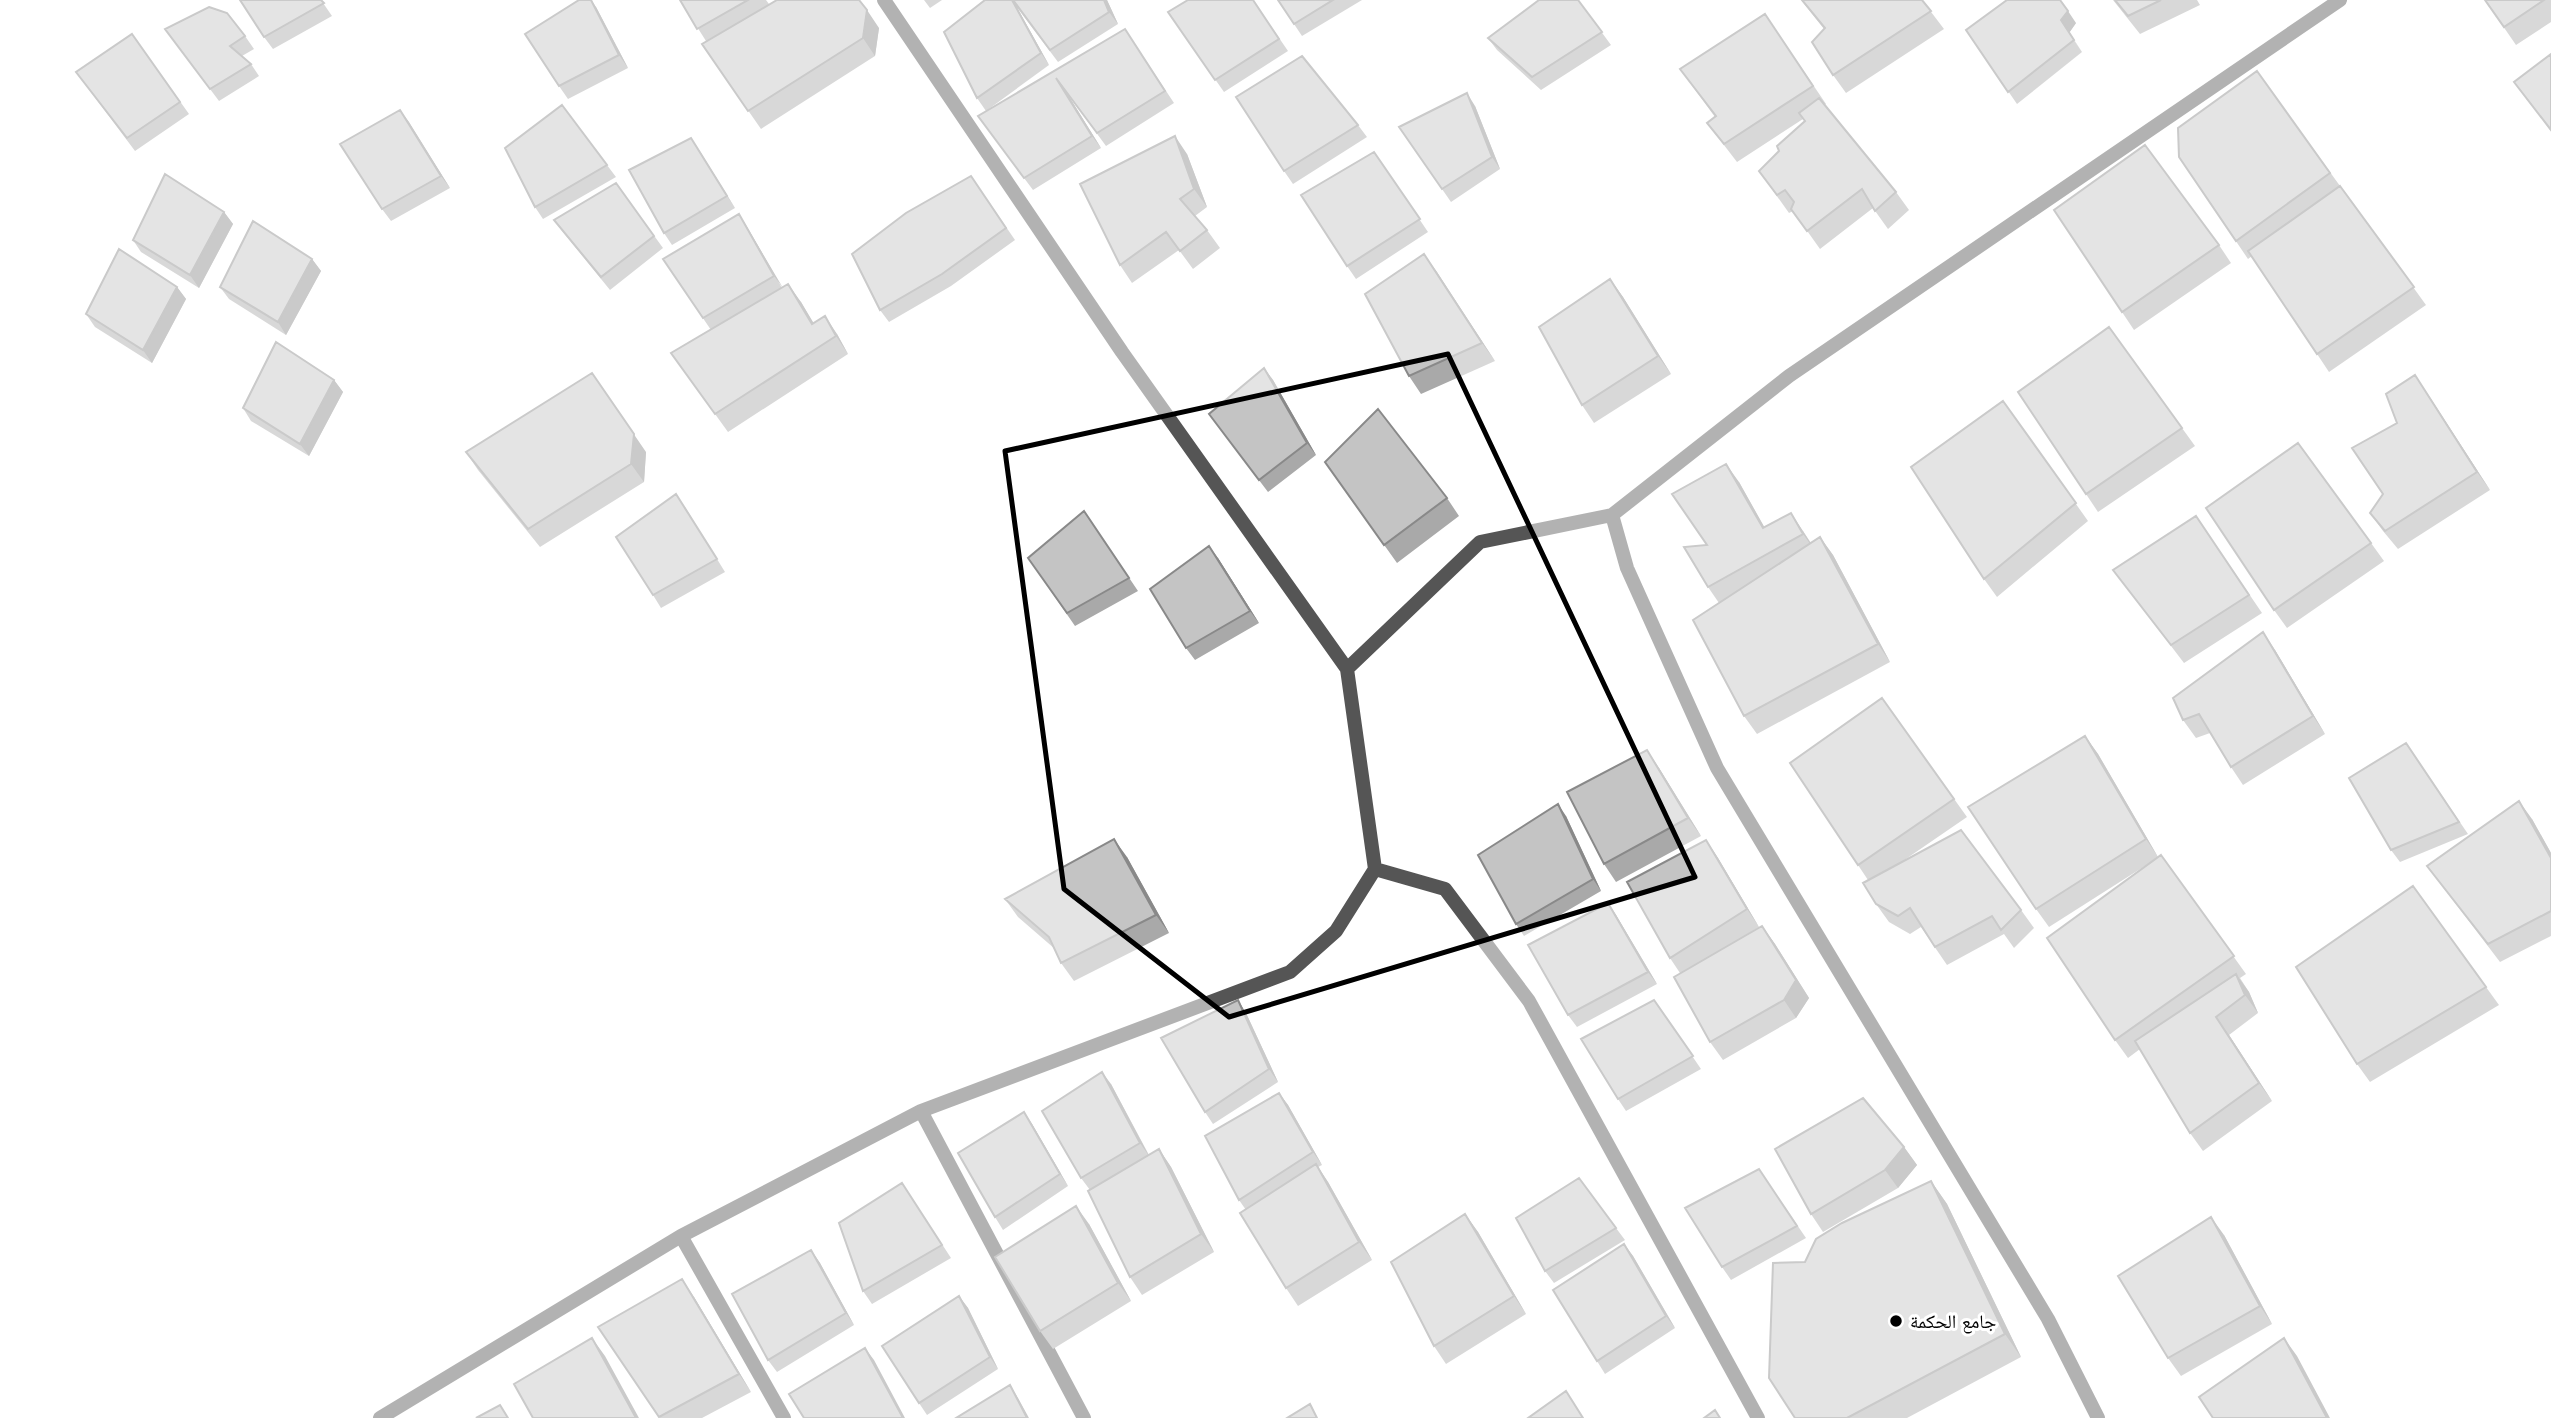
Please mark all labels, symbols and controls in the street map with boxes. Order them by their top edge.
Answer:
place label: جامع الحكمة [1910,1311,1996,1334]
marker: جامع الحكمة [1888,1313,1904,1329]

